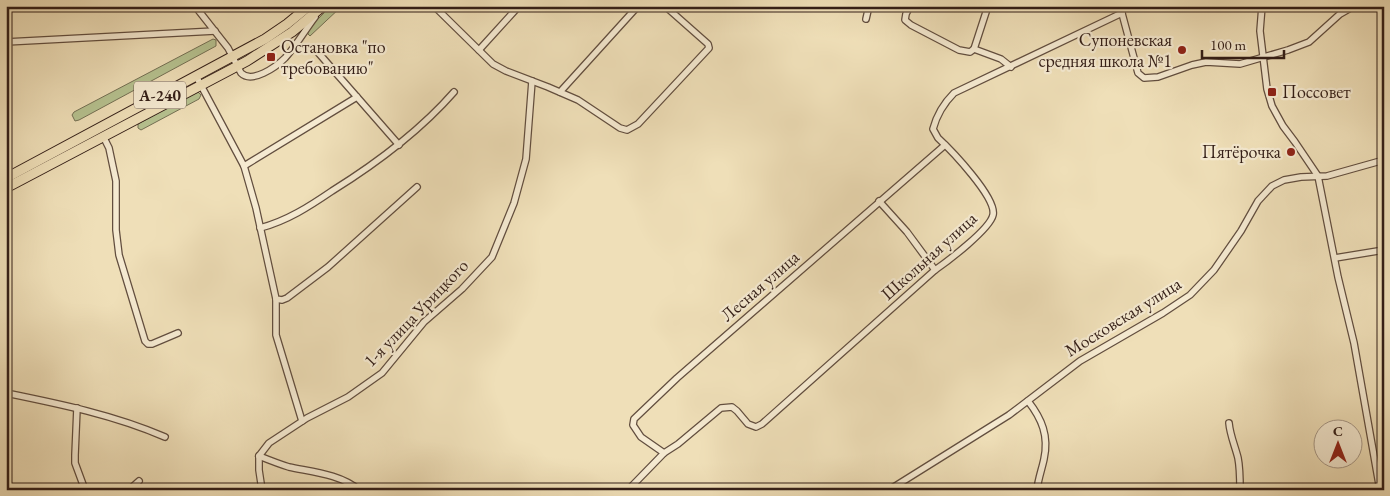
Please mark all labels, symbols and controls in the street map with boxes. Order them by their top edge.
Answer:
place label: Супоневская средняя школа №1 [1038,28,1172,72]
scale bar [1202,28,1285,60]
place label: Остановка "по требованию" [281,35,386,79]
text: 100 m [1210,35,1247,54]
marker: Супоневская средняя школа №1 [1176,44,1188,56]
marker: Остановка "по требованию" [265,51,277,63]
place label: Поссовет [1282,80,1351,103]
road number: А-240 [134,82,186,108]
marker: Поссовет [1266,86,1278,98]
place label: Пятёрочка [1202,140,1282,163]
marker: Пятёрочка [1285,146,1297,158]
street label: Школьная улица [876,206,982,305]
street label: Лесная улица [716,245,804,326]
street label: 1-я улица Урицкого [358,254,473,371]
street label: Московская улица [1060,271,1186,362]
north arrow [1312,418,1362,468]
text: С [1333,422,1343,440]

